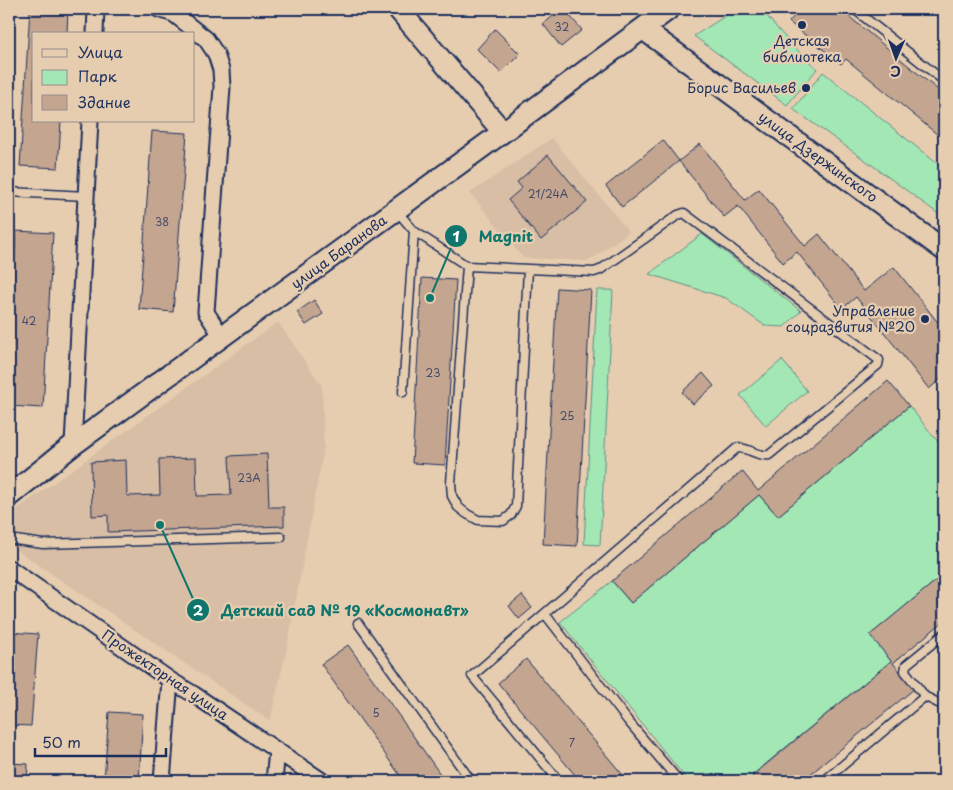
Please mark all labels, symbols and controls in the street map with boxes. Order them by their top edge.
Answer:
house number: 32 [555,18,570,35]
marker: Детская библиотека [796,19,808,31]
place label: Детская библиотека [763,30,842,67]
legend [32,32,195,122]
north arrow [870,32,920,82]
text: Улица [78,40,123,63]
text: С [890,61,901,82]
text: Парк [78,64,117,87]
place label: Борис Васильев [687,77,796,98]
marker: Борис Васильев [800,82,812,94]
text: Здание [78,90,131,113]
street label: улица Дзержинского [754,106,882,207]
house number: 21/24А [528,185,569,202]
street label: улица Баранова [286,209,391,294]
house number: 38 [155,213,169,230]
callout: Magnit [444,221,543,251]
text: 1 [452,224,460,247]
text: Magnit [479,224,533,247]
place label: Управление соцразвития №20 [786,300,915,337]
house number: 42 [22,312,37,329]
marker: Управление соцразвития №20 [919,313,931,325]
house number: 23 [426,364,440,381]
house number: 25 [560,407,574,424]
house number: 23А [237,469,261,486]
callout: Детский сад № 19 «Космонавт» [186,595,480,625]
text: 2 [193,598,204,621]
text: Детский сад № 19 «Космонавт» [220,598,469,621]
street label: Прожекторная улица [98,624,233,725]
house number: 5 [372,704,380,721]
scale bar [35,725,166,757]
text: 50 m [42,730,81,753]
house number: 7 [569,734,575,751]

